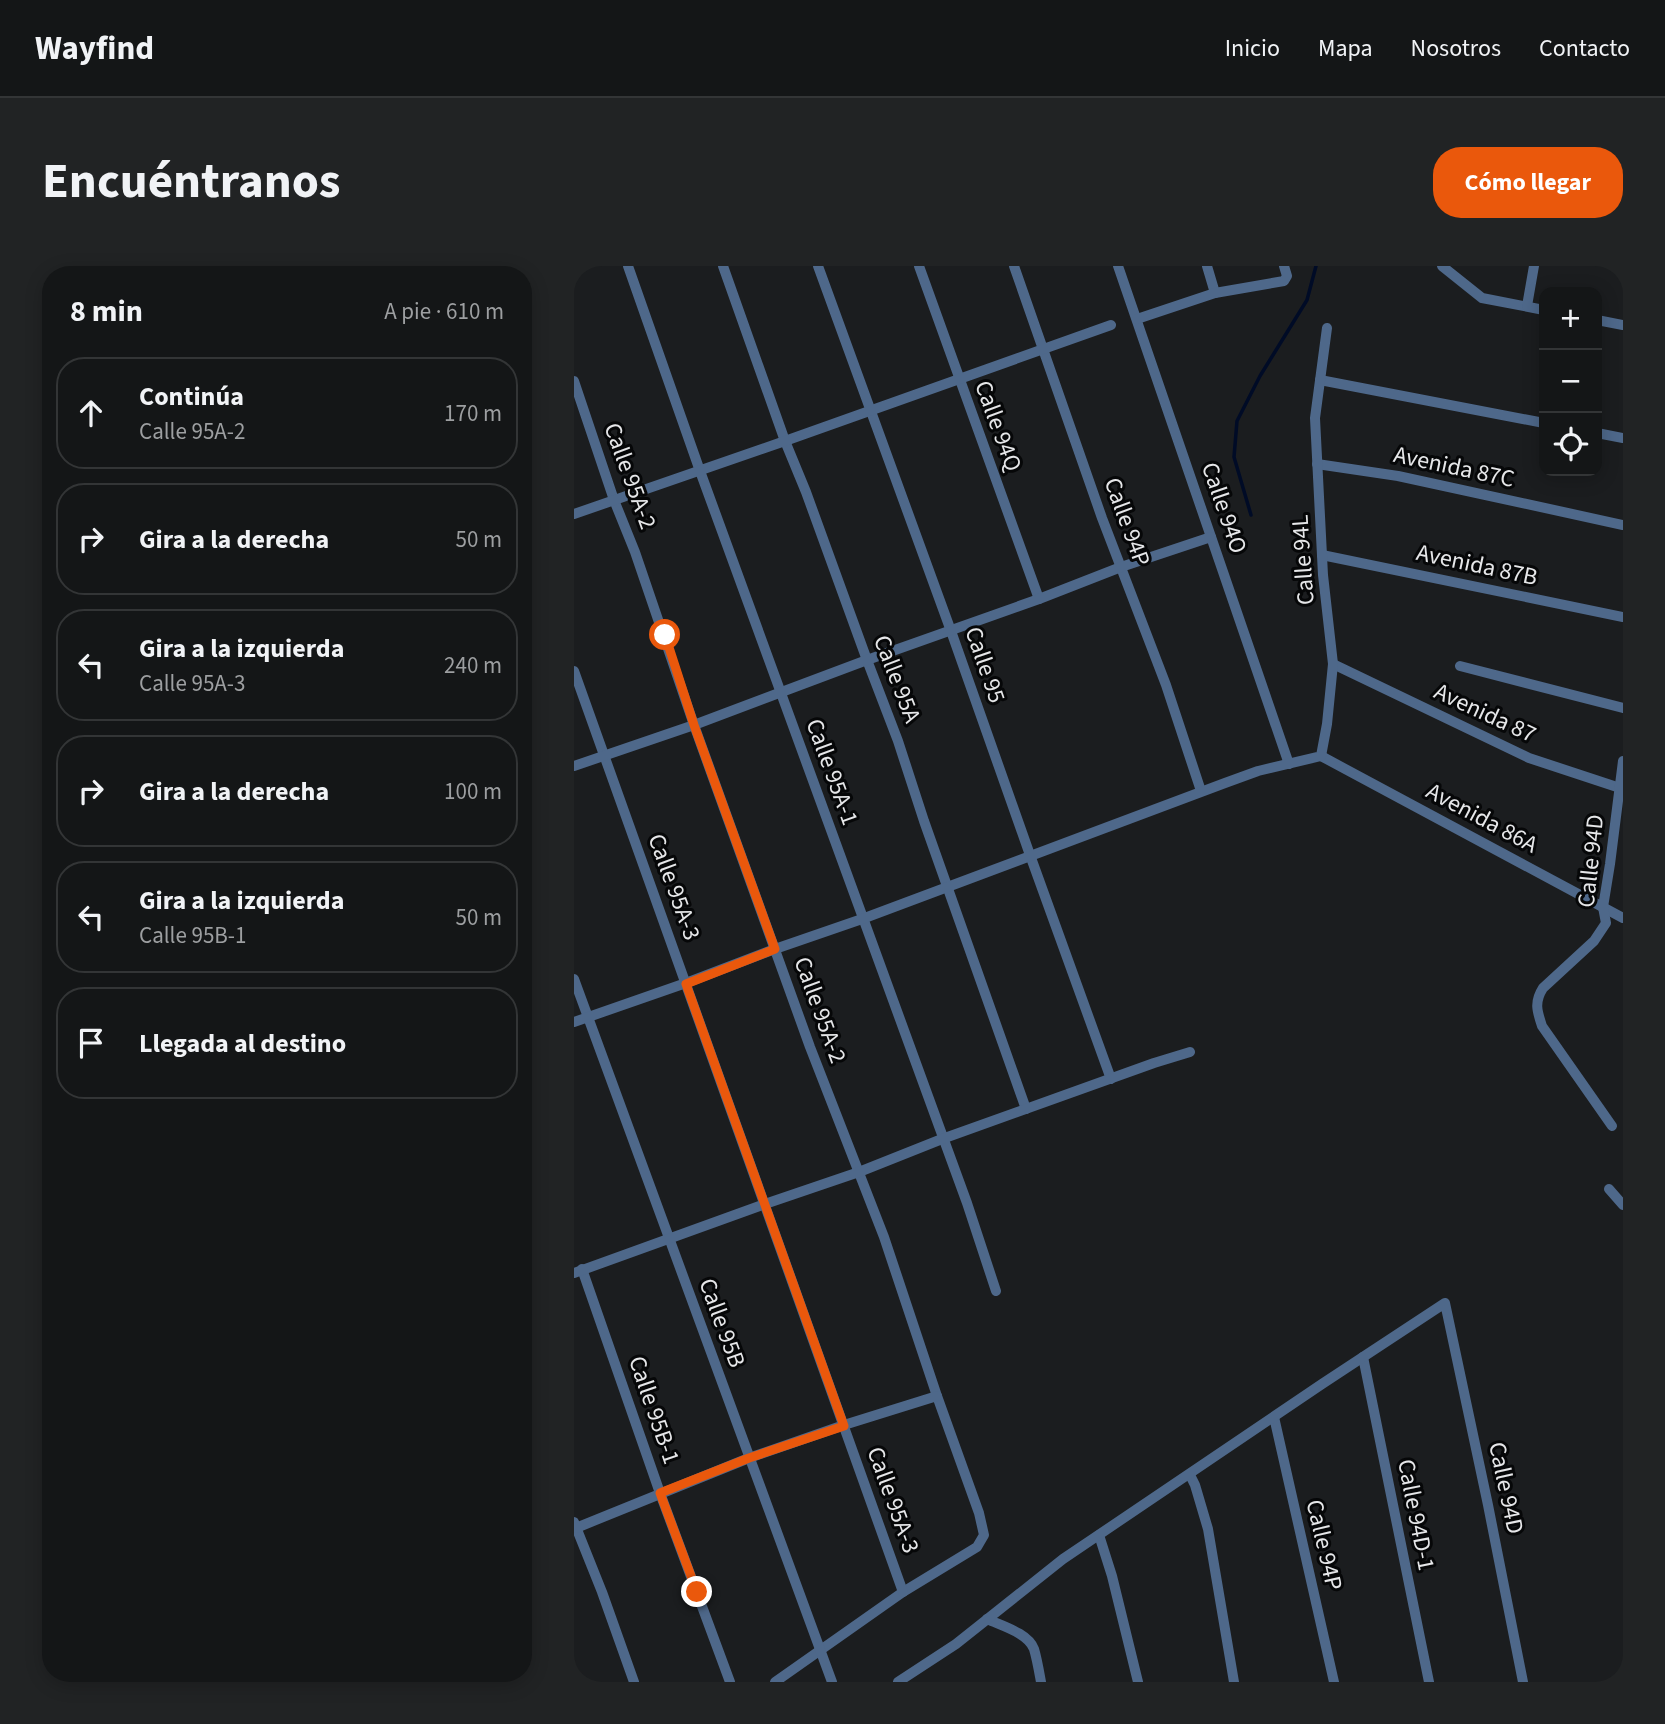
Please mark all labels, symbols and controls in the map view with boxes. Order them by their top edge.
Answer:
text: Wayfind [35,25,154,72]
text: Inicio [1225,31,1280,66]
text: Mapa [1318,31,1373,66]
text: Nosotros [1411,31,1501,66]
text: Contacto [1539,31,1630,66]
text: Encuéntranos [42,147,340,217]
button: Cómo llegar [1433,147,1623,218]
map controls [1539,287,1602,476]
button: + [1539,287,1602,350]
text: 8 min [70,290,143,333]
text: A pie · 610 m [384,295,504,328]
button: − [1539,350,1602,413]
street label: Calle 94Q [965,376,1031,476]
text: Continúa [139,378,244,415]
icon: ahead [72,394,110,432]
text: 170 m [444,397,502,430]
button: locate [1539,413,1602,476]
text: Calle 95A-2 [139,415,245,448]
street label: Calle 95A-2 [595,418,665,534]
street label: Avenida 87C [1390,437,1518,497]
street label: Calle 94O [1192,458,1256,558]
street label: Calle 94P [1095,473,1159,571]
street label: Calle 94L [1282,513,1324,606]
icon: right [72,520,110,558]
text: Gira a la derecha [139,521,329,558]
text: 50 m [455,523,502,556]
street label: Avenida 87B [1413,535,1541,595]
route start [649,619,680,650]
street label: Calle 95 [956,622,1014,708]
text: Gira a la izquierda [139,630,344,667]
street label: Calle 95A [864,630,930,728]
icon: left [72,646,110,684]
text: 240 m [444,649,502,682]
text: Calle 95A-3 [139,667,245,700]
street label: Avenida 87 [1428,674,1542,752]
street label: Calle 95A-1 [797,714,867,830]
icon: right [72,772,110,810]
text: Gira a la derecha [139,773,329,810]
street label: Avenida 86A [1420,774,1544,862]
text: 100 m [444,775,502,808]
street label: Calle 94D [1569,813,1613,909]
street label: Calle 95A-3 [639,829,709,945]
text: Gira a la izquierda [139,882,344,919]
icon: left [72,898,110,936]
text: 50 m [455,901,502,934]
text: Calle 95B-1 [139,919,246,952]
street label: Calle 95A-2 [785,952,855,1068]
icon: arrive [72,1024,110,1062]
text: Llegada al destino [139,1025,346,1062]
street label: Calle 95B [690,1273,754,1373]
street label: Calle 95B-1 [619,1351,689,1469]
street label: Calle 94D [1479,1439,1533,1537]
street label: Calle 95A-3 [858,1442,928,1558]
street label: Calle 94D-1 [1388,1456,1444,1574]
street label: Calle 94P [1297,1496,1351,1594]
route end [681,1576,712,1607]

